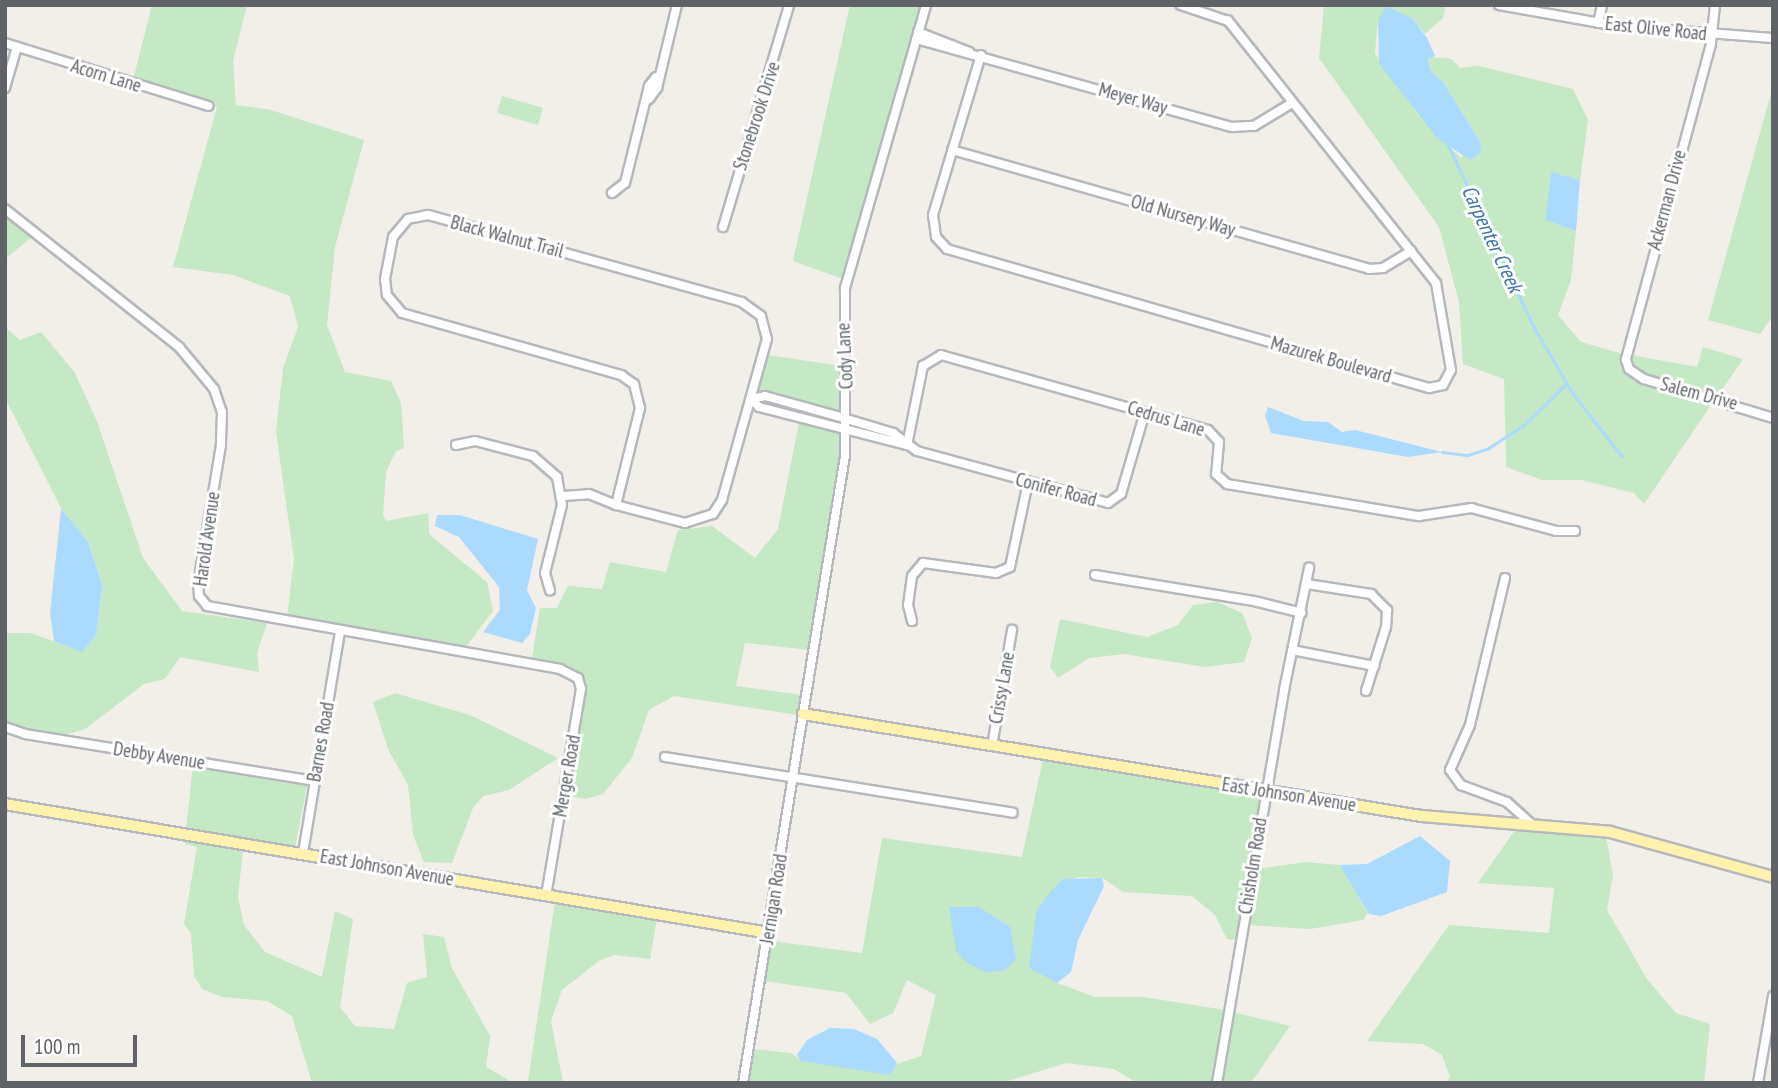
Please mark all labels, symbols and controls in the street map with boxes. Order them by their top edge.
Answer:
street label: East Olive Road [1604,12,1708,46]
street label: Acorn Lane [68,55,144,97]
street label: Stonebrook Drive [729,59,785,173]
street label: Meyer Way [1096,78,1170,120]
street label: Ackerman Drive [1643,147,1691,253]
water label: Carpenter Creek [1456,181,1528,297]
street label: Old Nursery Way [1128,190,1238,242]
street label: Black Walnut Trail [447,211,567,263]
street label: Cody Lane [832,322,858,390]
street label: Mazurek Boulevard [1268,332,1394,388]
street label: Salem Drive [1658,373,1740,415]
street label: Cedrus Lane [1125,396,1207,442]
street label: Conifer Road [1013,468,1099,512]
street label: Harold Avenue [189,490,225,588]
street label: Crissy Lane [984,650,1020,726]
street label: Barnes Road [303,700,339,784]
street label: Merger Road [549,733,585,819]
street label: Debby Avenue [111,737,207,775]
street label: East Johnson Avenue [1220,773,1358,817]
street label: Chisholm Road [1234,816,1272,916]
street label: East Johnson Avenue [318,845,456,891]
street label: Jernigan Road [756,852,792,946]
scale bar [24,1021,140,1066]
text: 100 m [34,1033,80,1060]

